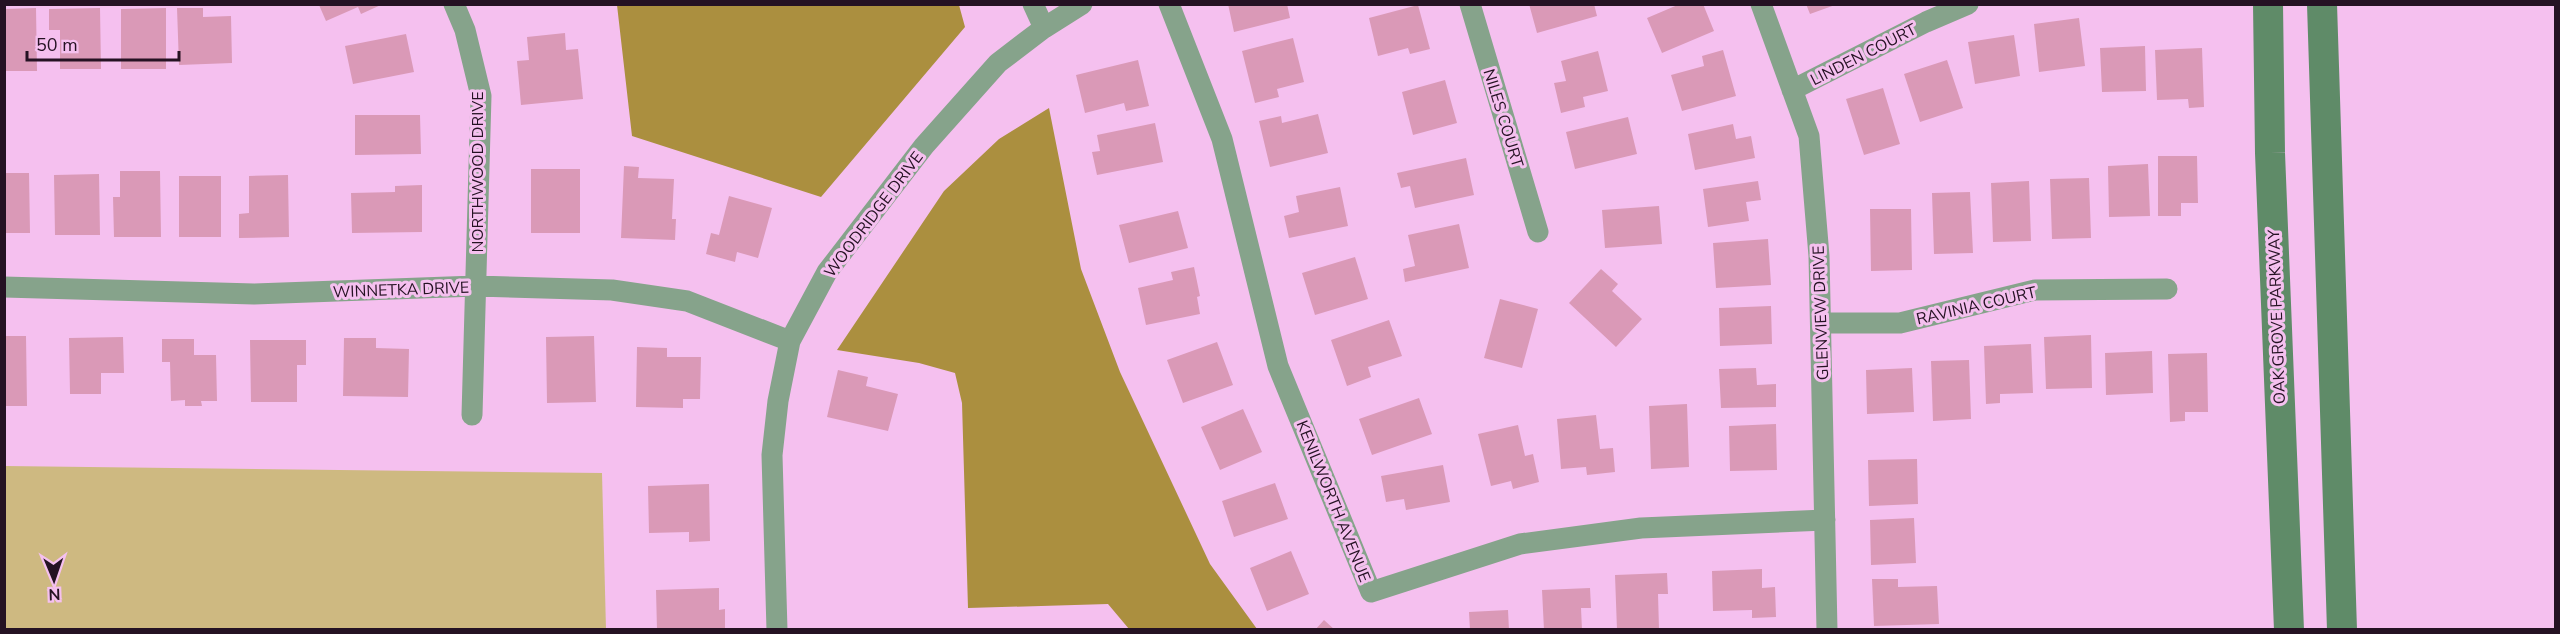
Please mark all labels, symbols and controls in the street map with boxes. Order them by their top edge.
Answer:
street label: LINDEN COURT [1807,19,1921,91]
scale bar [27,24,178,62]
text: 50 m [36,33,78,57]
street label: NILES COURT [1478,66,1529,171]
street label: NORTHWOOD DRIVE [467,91,489,253]
street label: WOODRIDGE DRIVE [819,147,928,282]
street label: OAK GROVE PARKWAY [2263,229,2291,405]
street label: GLENVIEW DRIVE [1808,245,1834,381]
street label: WINNETKA DRIVE [332,277,470,303]
street label: RAVINIA COURT [1914,281,2039,330]
street label: KENILWORTH AVENUE [1291,417,1376,585]
north arrow [24,550,84,610]
text: N [48,583,61,605]

